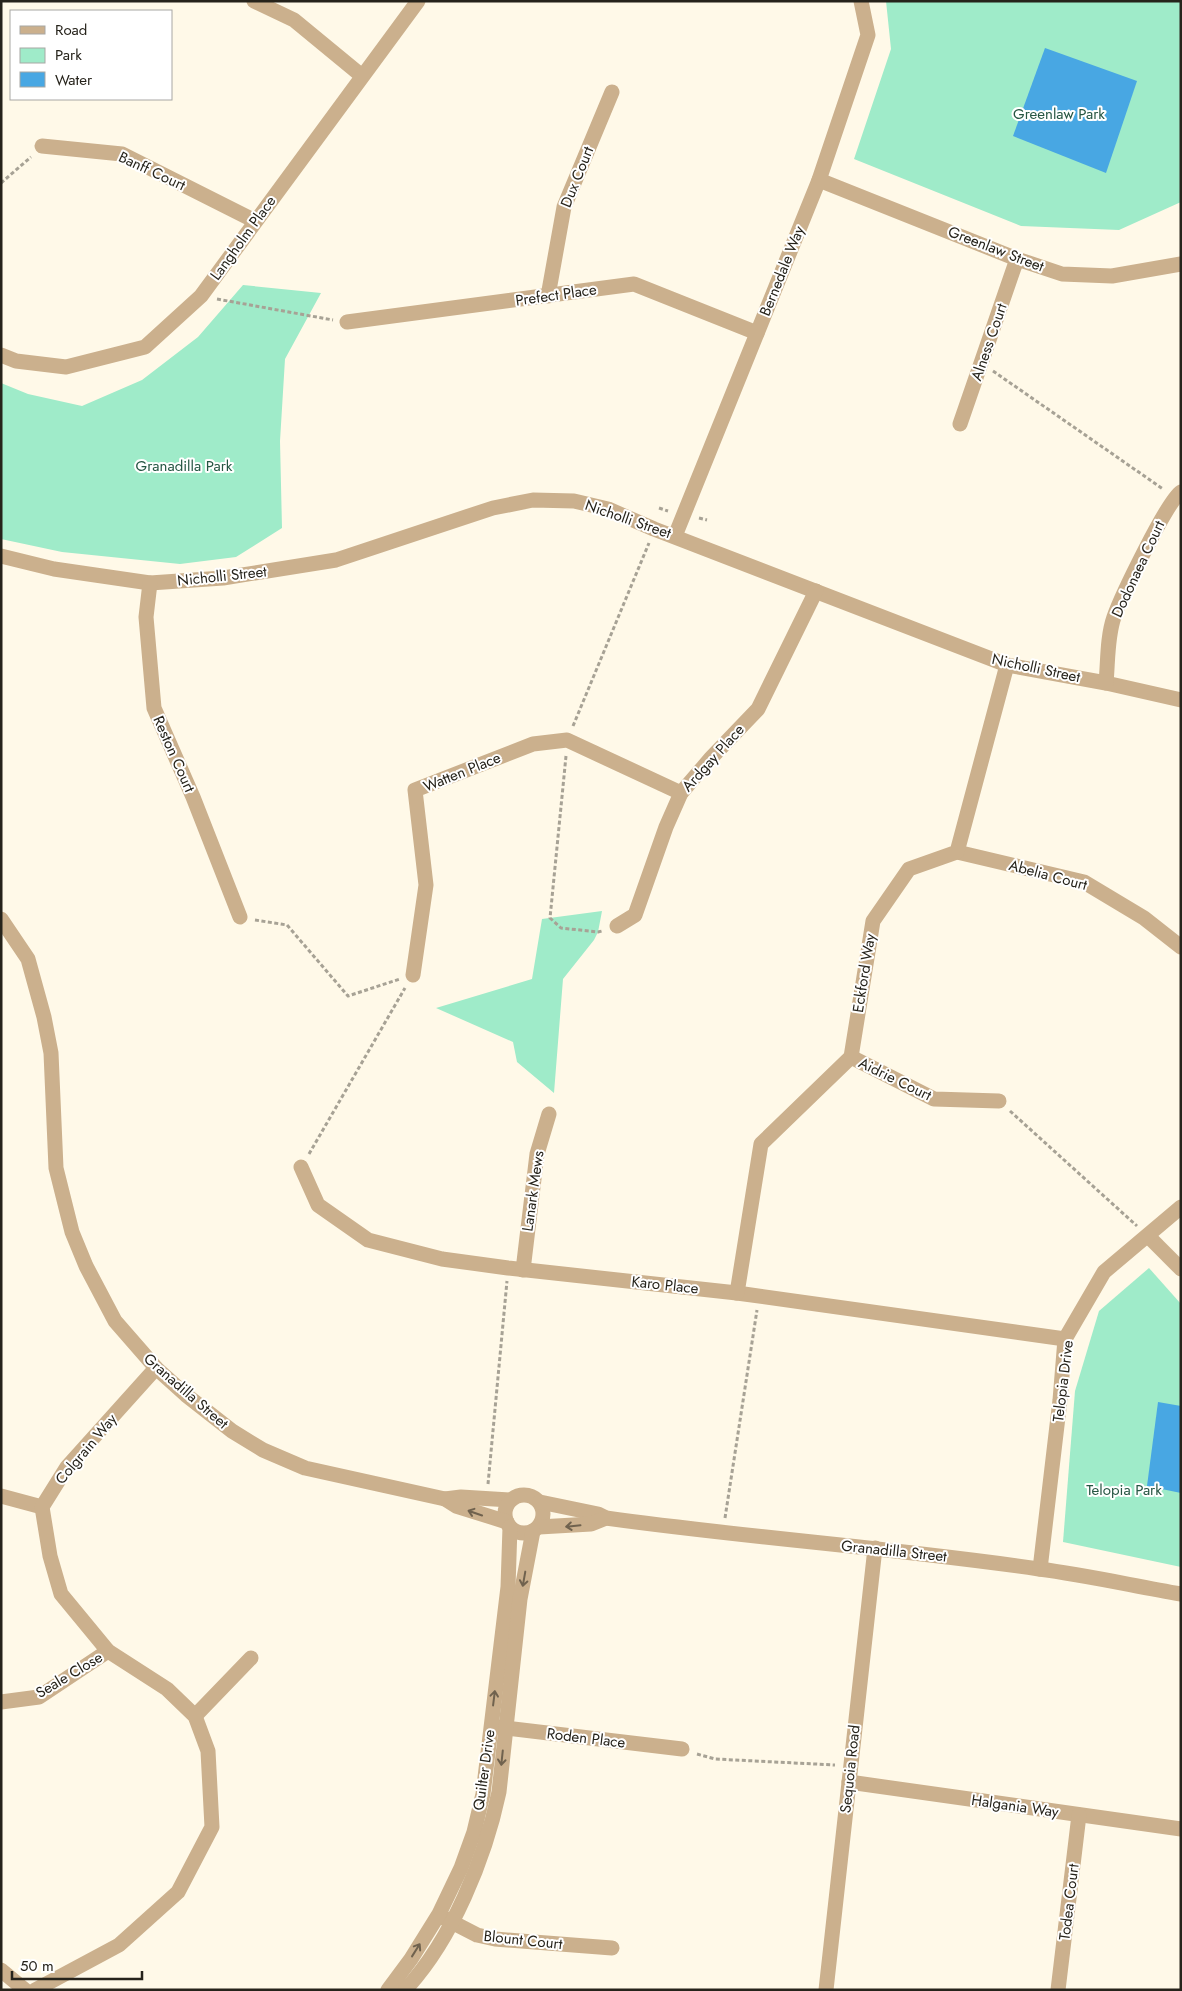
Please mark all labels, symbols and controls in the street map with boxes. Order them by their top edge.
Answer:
legend [10,10,172,100]
text: Road [55,19,87,41]
text: Park [55,44,82,66]
text: Water [55,69,93,91]
park label: Greenlaw Park [1013,103,1105,125]
street label: Dux Court [555,143,599,211]
street label: Banff Court [115,146,189,196]
street label: Langholm Place [205,191,281,285]
street label: Greenlaw Street [945,221,1047,278]
street label: Bernedale Way [754,222,810,319]
street label: Prefect Place [514,278,598,312]
street label: Alness Court [965,300,1013,384]
park label: Granadilla Park [136,455,233,477]
street label: Nicholli Street [582,494,674,544]
street label: Dodonaea Court [1106,517,1170,621]
street label: Nicholli Street [176,560,268,592]
street label: Nicholli Street [990,648,1083,688]
street label: Reston Court [147,712,201,796]
street label: Ardgay Place [677,719,750,797]
street label: Watten Place [420,746,504,797]
street label: Abelia Court [1006,854,1090,896]
street label: Eckford Way [847,931,881,1014]
street label: Aidrie Court [855,1052,936,1106]
street label: Lanark Mews [516,1149,550,1233]
street label: Karo Place [630,1271,700,1299]
street label: Telopia Drive [1047,1339,1079,1423]
street label: Granadilla Street [139,1348,233,1434]
street label: Colgrain Way [50,1409,122,1489]
park label: Telopia Park [1086,1479,1162,1501]
one-way arrow [467,1508,483,1517]
one-way arrow [565,1521,581,1531]
street label: Granadilla Street [840,1535,948,1568]
one-way arrow [518,1571,528,1587]
street label: Seale Close [31,1646,107,1704]
one-way arrow [489,1691,499,1707]
street label: Roden Place [545,1722,627,1754]
street label: Sequoia Road [834,1724,866,1814]
street label: Quilter Drive [467,1728,501,1812]
one-way arrow [497,1750,507,1766]
street label: Halgania Way [970,1789,1060,1823]
street label: Todea Court [1053,1862,1085,1941]
street label: Blount Court [483,1925,564,1955]
one-way arrow [412,1944,422,1958]
scale bar [12,1948,142,1980]
text: 50 m [20,1955,54,1977]

